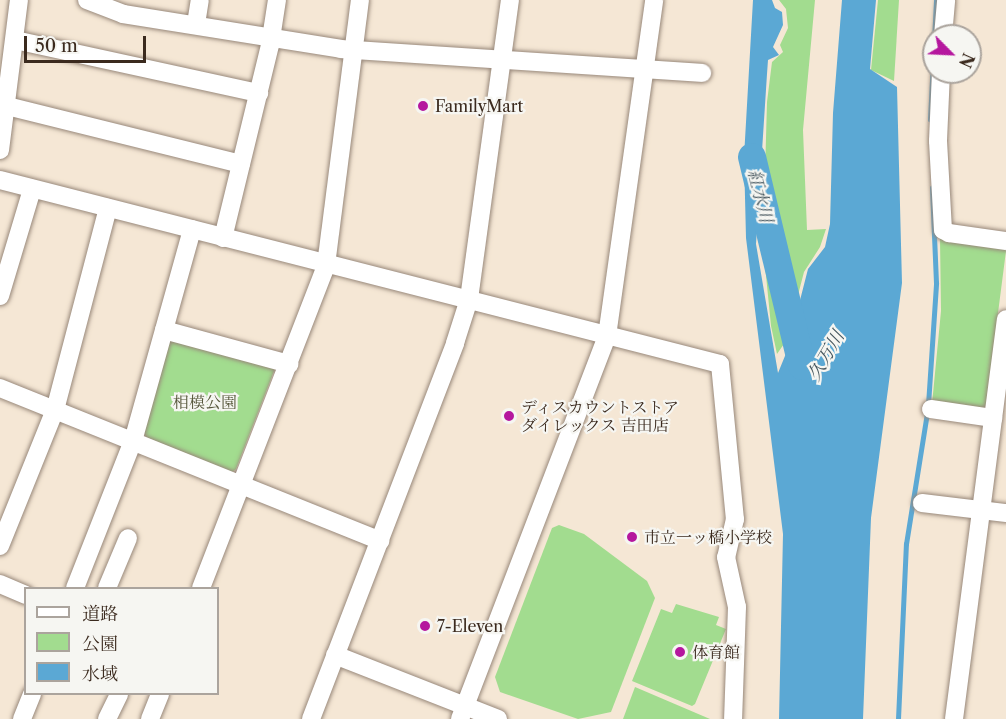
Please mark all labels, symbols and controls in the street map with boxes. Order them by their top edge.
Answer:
scale bar [27,24,148,62]
north arrow [922,24,982,84]
text: 50 m [35,35,78,57]
text: N [955,50,979,71]
place label: FamilyMart [435,96,523,116]
marker: FamilyMart [416,99,430,113]
water label: 紅水川 [743,167,777,225]
water label: 久万川 [803,327,849,385]
park label: 相模公園 [173,392,237,412]
place label: ディスカウントストア ダイレックス 吉田店 [521,397,681,435]
marker: ディスカウントストア ダイレックス 吉田店 [502,409,516,423]
place label: 市立一ッ橋小学校 [644,527,772,547]
marker: 市立一ッ橋小学校 [625,530,639,544]
legend [24,587,219,695]
text: 道路 [82,603,118,625]
place label: 7-Eleven [437,616,503,636]
marker: 7-Eleven [418,619,432,633]
text: 公園 [82,633,118,655]
place label: 体育館 [692,642,740,662]
marker: 体育館 [673,645,687,659]
text: 水域 [82,663,118,685]

